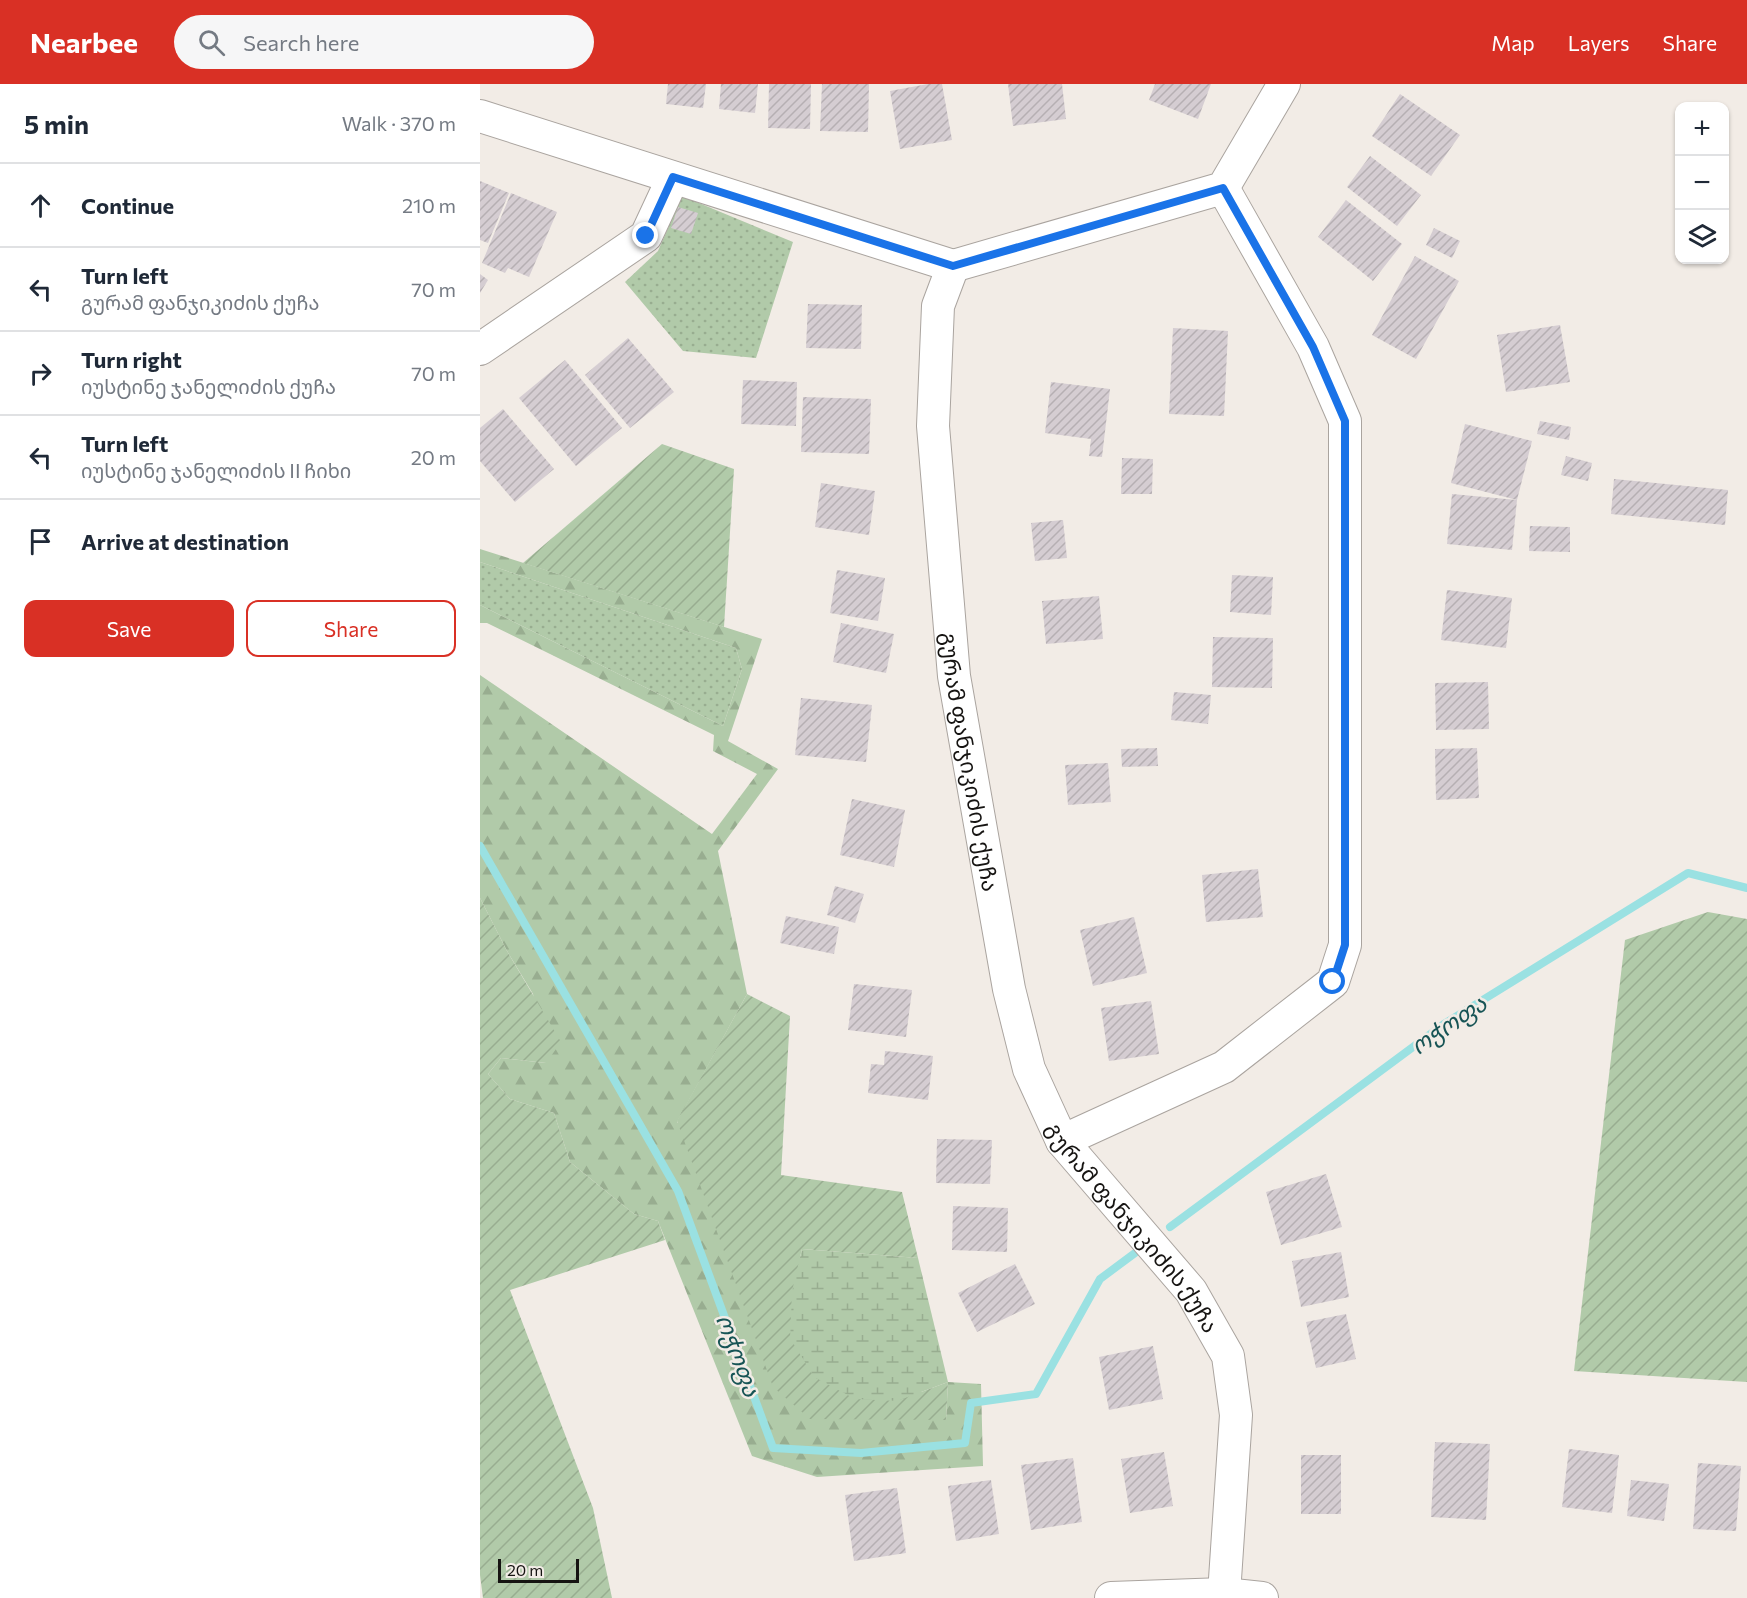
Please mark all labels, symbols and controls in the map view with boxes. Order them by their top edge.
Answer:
search box [174,15,594,69]
text: Nearbee [30,25,138,59]
icon: search [195,26,228,59]
text: Search here [243,29,359,56]
text: Map [1491,30,1535,55]
text: Layers [1568,30,1630,55]
text: Share [1663,30,1717,55]
map controls [1675,102,1729,264]
button: + [1675,102,1729,156]
text: 5 min [24,108,89,139]
text: Walk · 370 m [342,111,456,135]
button: − [1675,156,1729,210]
icon: ahead [24,189,57,222]
text: Continue [81,192,174,219]
text: 210 m [402,193,456,217]
button: layers [1675,210,1729,264]
route end [632,222,658,248]
text: Turn left [81,262,168,289]
icon: left [24,273,57,306]
text: 70 m [411,277,456,301]
text: გურამ ფანჯიკიძის ქუჩა [81,290,319,314]
text: Turn right [81,346,182,373]
icon: right [24,357,57,390]
text: 70 m [411,361,456,385]
text: იუსტინე ჯანელიძის ქუჩა [81,374,336,398]
text: Turn left [81,430,168,457]
icon: left [24,441,57,474]
text: 20 m [411,445,456,469]
text: იუსტინე ჯანელიძის II ჩიხი [81,458,351,482]
icon: arrive [24,525,57,558]
text: Arrive at destination [81,528,289,555]
button: Save [24,600,234,657]
button: Share [246,600,456,657]
street label: გურამ ფანჯიკიძის ქუჩა [937,631,1005,894]
route start [1319,968,1345,994]
water label: ოჭოფა [1404,988,1493,1061]
street label: გურამ ფანჯიკიძის ქუჩა [1042,1118,1225,1337]
water label: ოჭოფა [710,1310,768,1401]
scale bar [498,1556,579,1584]
text: 20 m [507,1560,543,1579]

